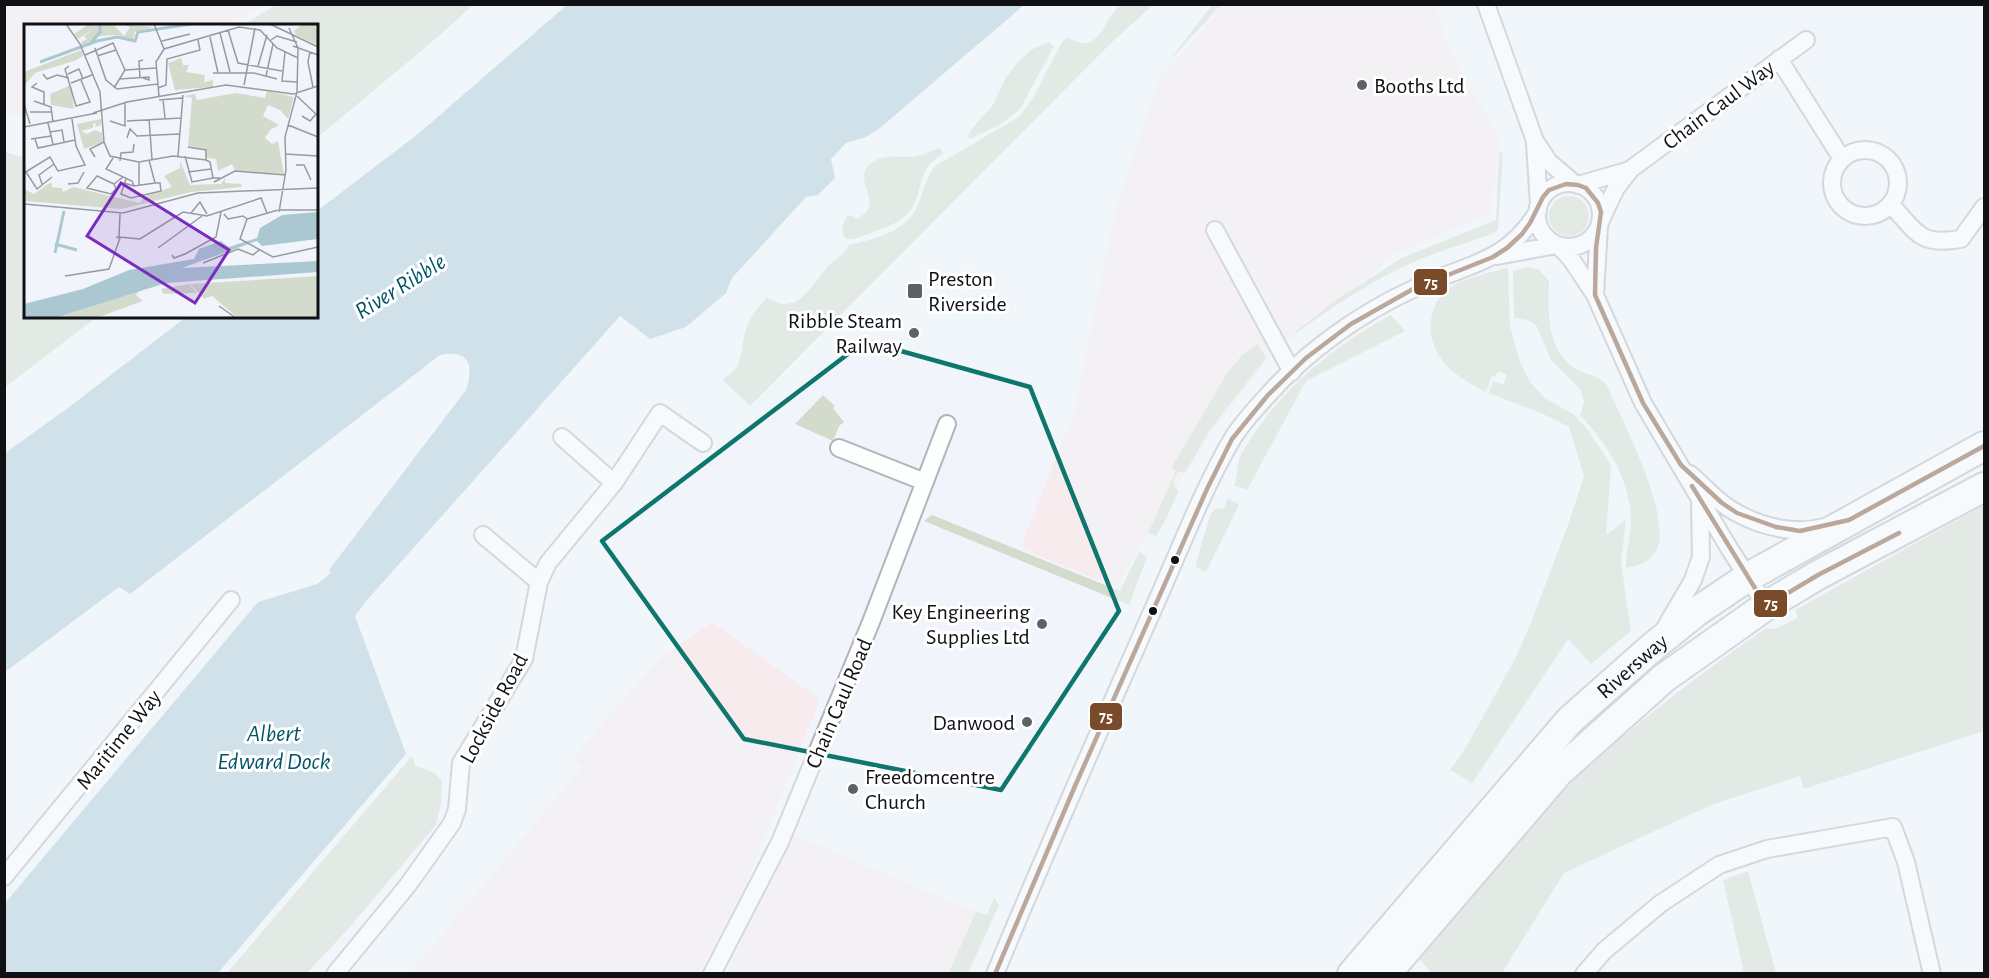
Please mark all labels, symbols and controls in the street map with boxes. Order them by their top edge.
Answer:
inset map [24,24,318,318]
street label: Chain Caul Way [1659,56,1779,154]
place label: Booths Ltd [1374,75,1465,97]
marker: Booths Ltd [1355,78,1369,92]
water label: River Ribble [351,250,450,324]
place label: Preston Riverside [928,268,1007,315]
line badge: 75 [1413,268,1448,296]
text: 75 [1424,275,1438,291]
marker: Preston Riverside [906,282,924,300]
place label: Ribble Steam Railway [788,310,903,357]
marker: Ribble Steam Railway [907,326,921,340]
unlabelled marker [1169,554,1181,566]
line badge: 75 [1753,589,1788,618]
text: 75 [1764,596,1778,612]
place label: Key Engineering Supplies Ltd [891,601,1030,648]
unlabelled marker [1147,605,1159,617]
marker: Key Engineering Supplies Ltd [1035,617,1049,631]
street label: Riversway [1593,630,1672,703]
street label: Chain Caul Road [802,635,876,772]
street label: Lockside Road [456,650,532,767]
street label: Maritime Way [72,685,166,794]
line badge: 75 [1089,702,1123,731]
text: 75 [1099,709,1113,725]
place label: Danwood [932,712,1015,734]
marker: Danwood [1020,715,1034,729]
water label: Albert Edward Dock [217,722,331,774]
place label: Freedomcentre Church [865,766,995,813]
marker: Freedomcentre Church [846,782,860,796]

